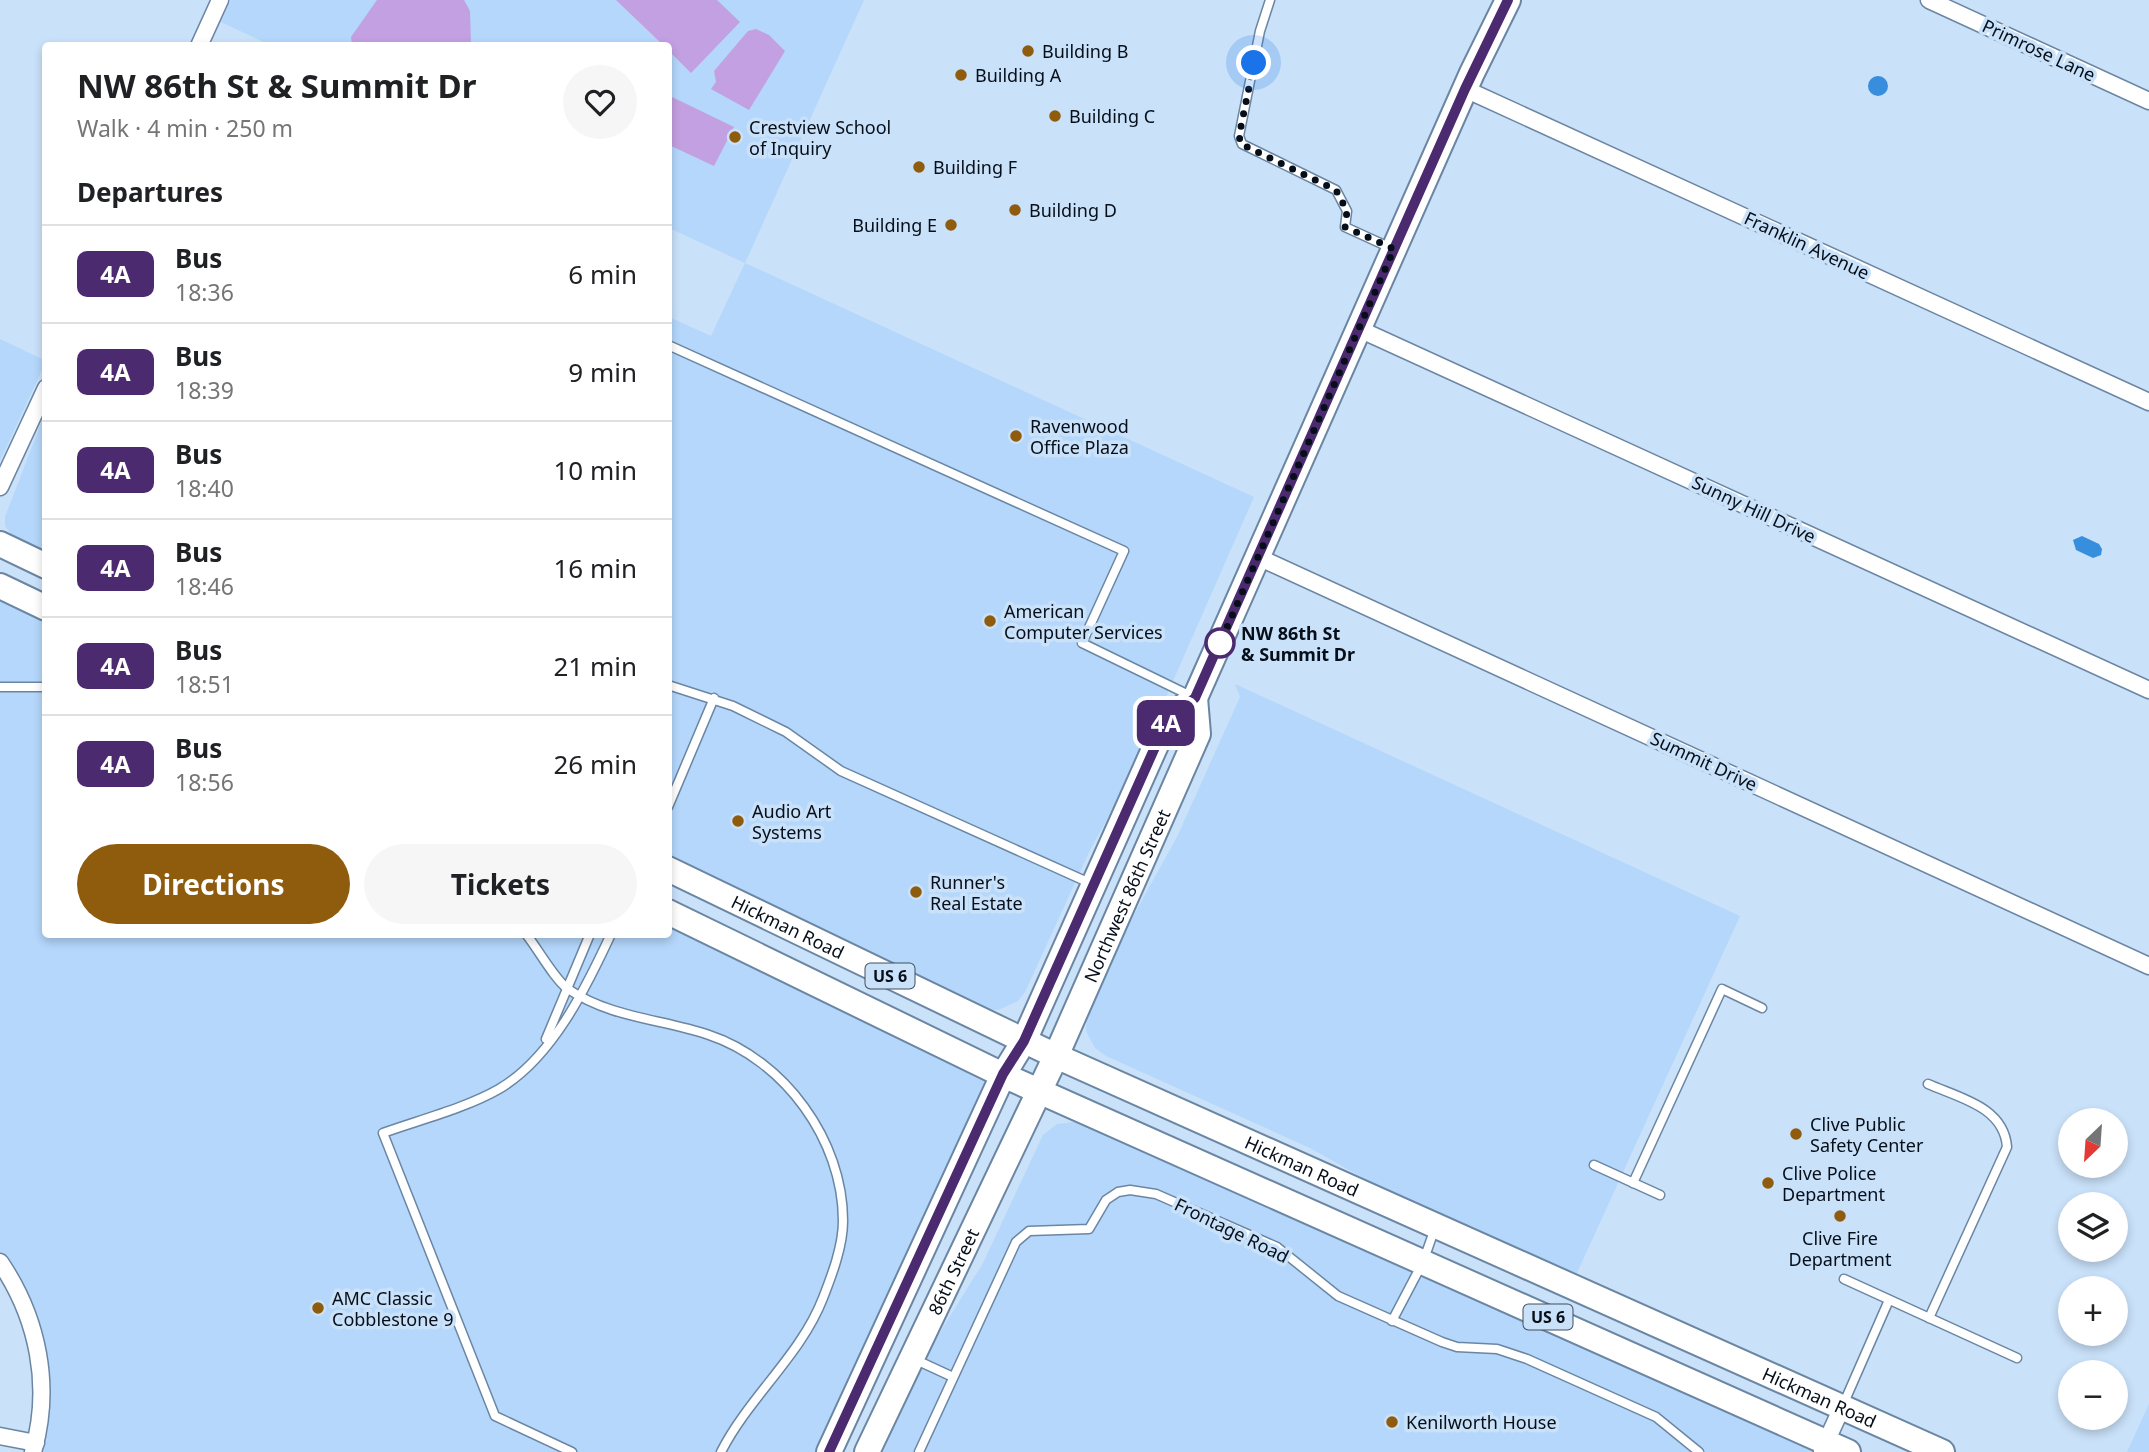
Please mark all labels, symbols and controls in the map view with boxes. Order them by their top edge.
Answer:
street label: Primrose Lane [1979,13,2099,87]
place label: Building B [1042,39,1128,63]
marker: Building B [1020,43,1036,59]
your location [1236,45,1271,80]
text: NW 86th St & Summit Dr [77,63,477,108]
place label: Building A [975,63,1062,87]
button: heart [563,65,637,139]
marker: Building A [953,67,969,83]
place label: Building C [1069,104,1155,128]
marker: Building C [1047,108,1063,124]
text: Walk · 4 min · 250 m [77,112,293,144]
place label: Crestview School of Inquiry [749,115,891,160]
marker: Crestview School of Inquiry [727,129,743,145]
place label: Building F [933,155,1017,179]
marker: Building F [911,159,927,175]
text: Departures [77,174,223,210]
place label: Building D [1029,198,1117,222]
marker: Building D [1007,202,1023,218]
street label: Franklin Avenue [1741,205,1873,285]
place label: Building E [852,213,937,237]
marker: Building E [943,217,959,233]
text: Bus [175,240,222,276]
text: 6 min [568,256,637,292]
text: 4A [100,257,131,290]
text: 18:36 [175,276,234,308]
text: Bus [175,338,222,374]
text: 9 min [568,354,637,390]
text: 4A [100,355,131,388]
text: 18:39 [175,374,234,406]
place label: Ravenwood Office Plaza [1030,414,1129,459]
marker: Ravenwood Office Plaza [1008,428,1024,444]
text: Bus [175,436,222,472]
text: 10 min [553,452,637,488]
text: 4A [100,453,131,486]
street label: Sunny Hill Drive [1688,470,1820,548]
text: 18:40 [175,472,234,504]
text: Bus [175,534,222,570]
text: 16 min [553,550,637,586]
text: 4A [100,551,131,584]
text: 18:46 [175,570,234,602]
place label: American Computer Services [1004,599,1163,644]
marker: American Computer Services [982,613,998,629]
place label: NW 86th St & Summit Dr [1241,621,1355,666]
marker: NW 86th St & Summit Dr [1205,628,1235,658]
text: Bus [175,632,222,668]
text: 21 min [553,648,637,684]
text: 4A [100,649,131,682]
text: 18:51 [175,668,234,700]
line badge: 4A [1134,700,1198,746]
text: 4A [1151,706,1181,739]
street label: Summit Drive [1647,726,1761,796]
text: Bus [175,730,222,766]
text: 26 min [553,746,637,782]
text: 4A [100,747,131,780]
text: 18:56 [175,766,234,798]
place label: Audio Art Systems [752,799,832,844]
street label: Northwest 86th Street [1078,805,1176,986]
marker: Audio Art Systems [730,813,746,829]
button: Directions [77,844,350,924]
button: Tickets [364,844,637,924]
place label: Runner's Real Estate [930,870,1023,915]
marker: Runner's Real Estate [908,884,924,900]
street label: Hickman Road [728,889,848,964]
road number: US 6 [866,964,914,988]
north arrow [2058,1108,2128,1178]
map controls [2058,1108,2128,1430]
place label: Clive Public Safety Center [1810,1112,1924,1157]
marker: Clive Public Safety Center [1788,1126,1804,1142]
street label: Hickman Road [1241,1130,1363,1202]
place label: Clive Police Department [1782,1161,1885,1206]
marker: Clive Police Department [1760,1175,1776,1191]
street label: Frontage Road [1171,1192,1293,1268]
button: layers [2058,1192,2128,1262]
marker: Clive Fire Department [1832,1208,1848,1224]
street label: 86th Street [922,1224,984,1319]
place label: Clive Fire Department [1789,1226,1892,1271]
button: + [2058,1276,2128,1346]
place label: AMC Classic Cobblestone 9 [332,1286,453,1331]
marker: AMC Classic Cobblestone 9 [310,1300,326,1316]
road number: US 6 [1524,1304,1572,1330]
button: − [2058,1360,2128,1430]
street label: Hickman Road [1759,1361,1880,1433]
place label: Kenilworth House [1406,1410,1557,1434]
marker: Kenilworth House [1384,1414,1400,1430]

